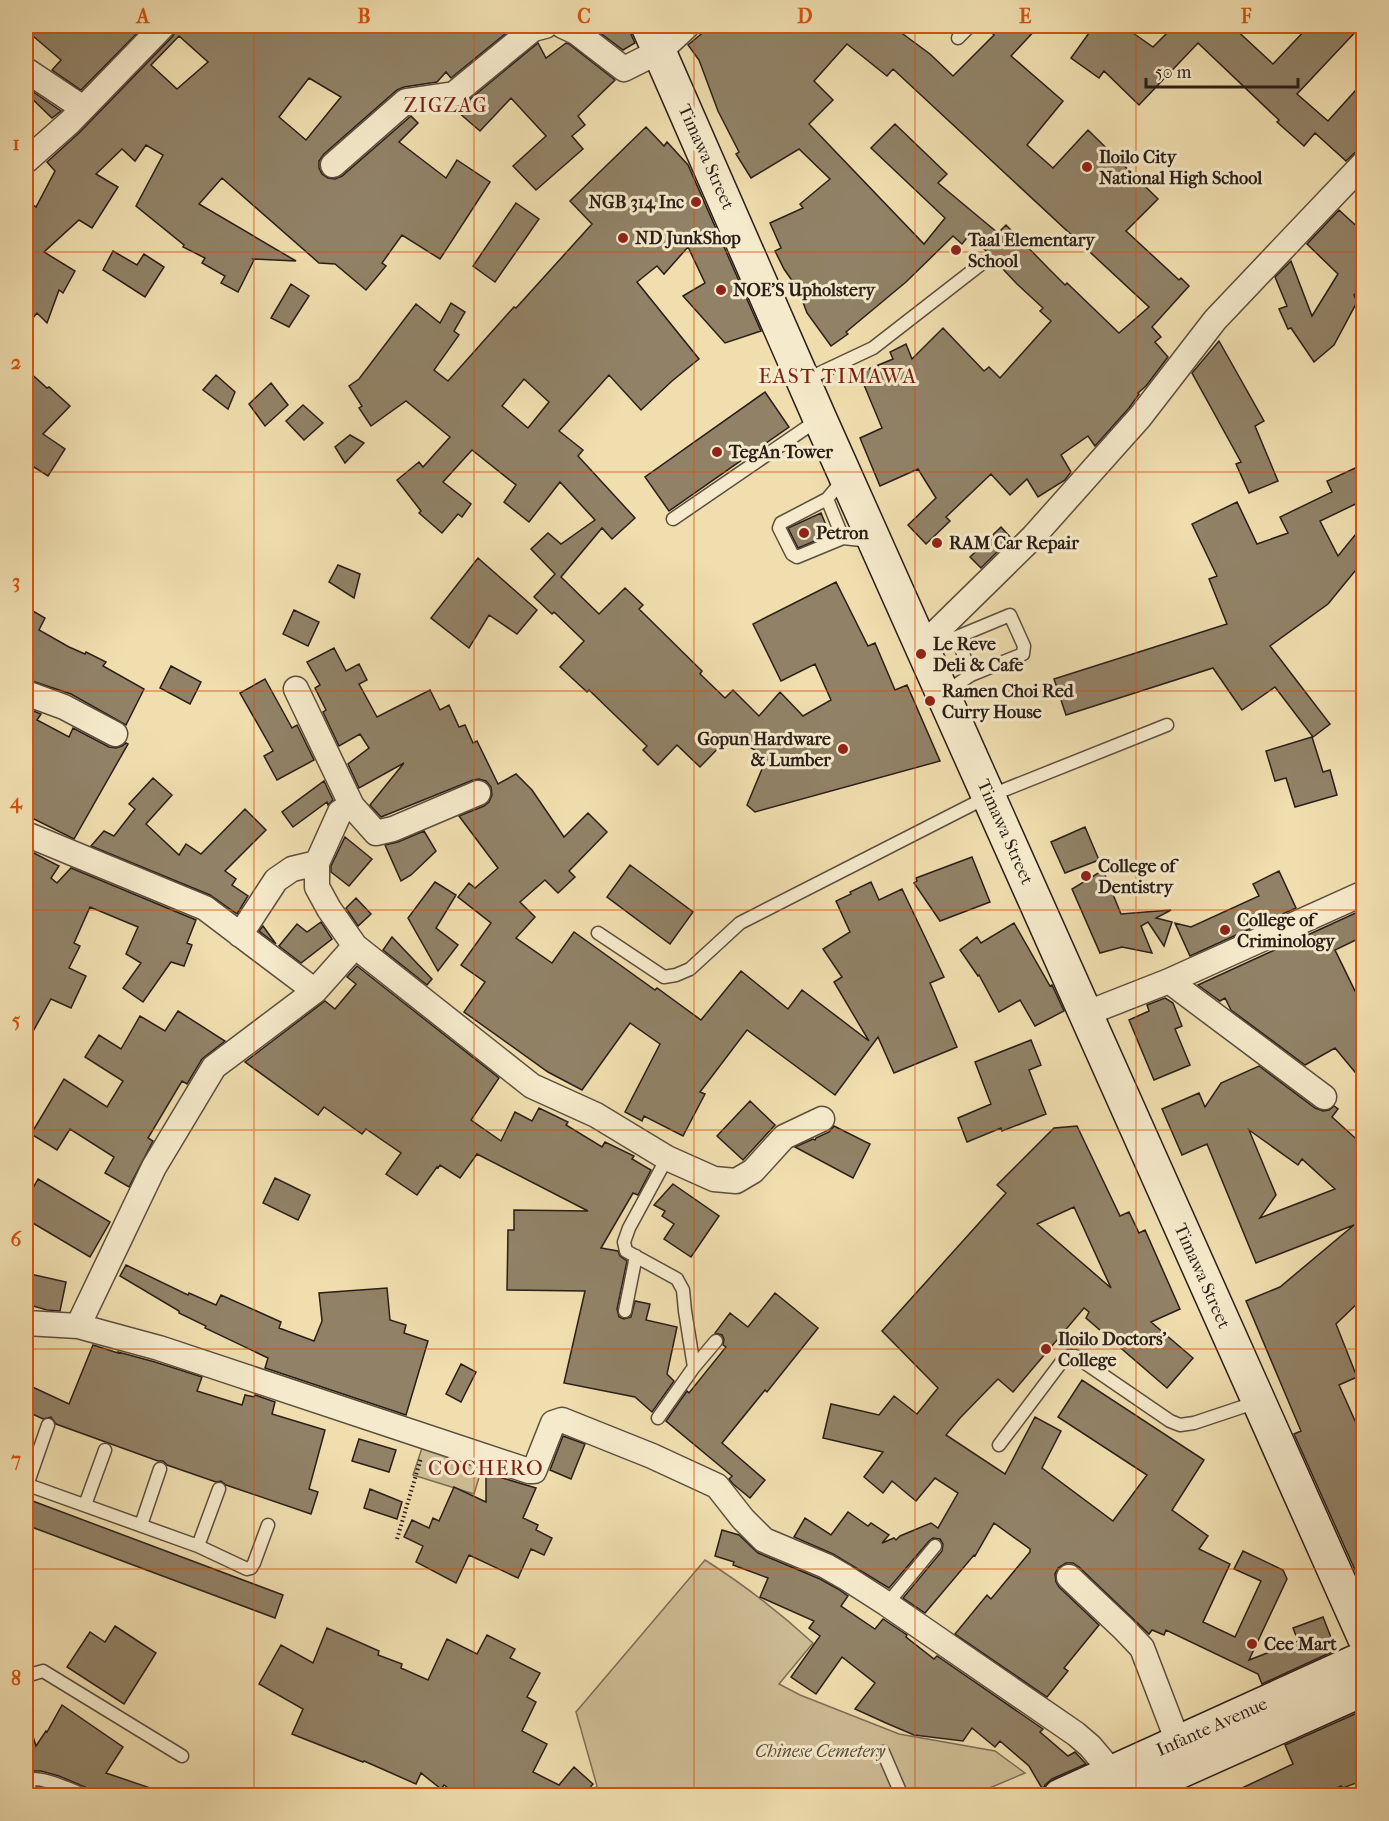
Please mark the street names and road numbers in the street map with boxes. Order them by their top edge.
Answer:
street label: Timawa Street [673,101,739,213]
street label: Timawa Street [972,776,1038,888]
street label: Timawa Street [1169,1220,1235,1332]
street label: Infante Avenue [1153,1693,1271,1761]

